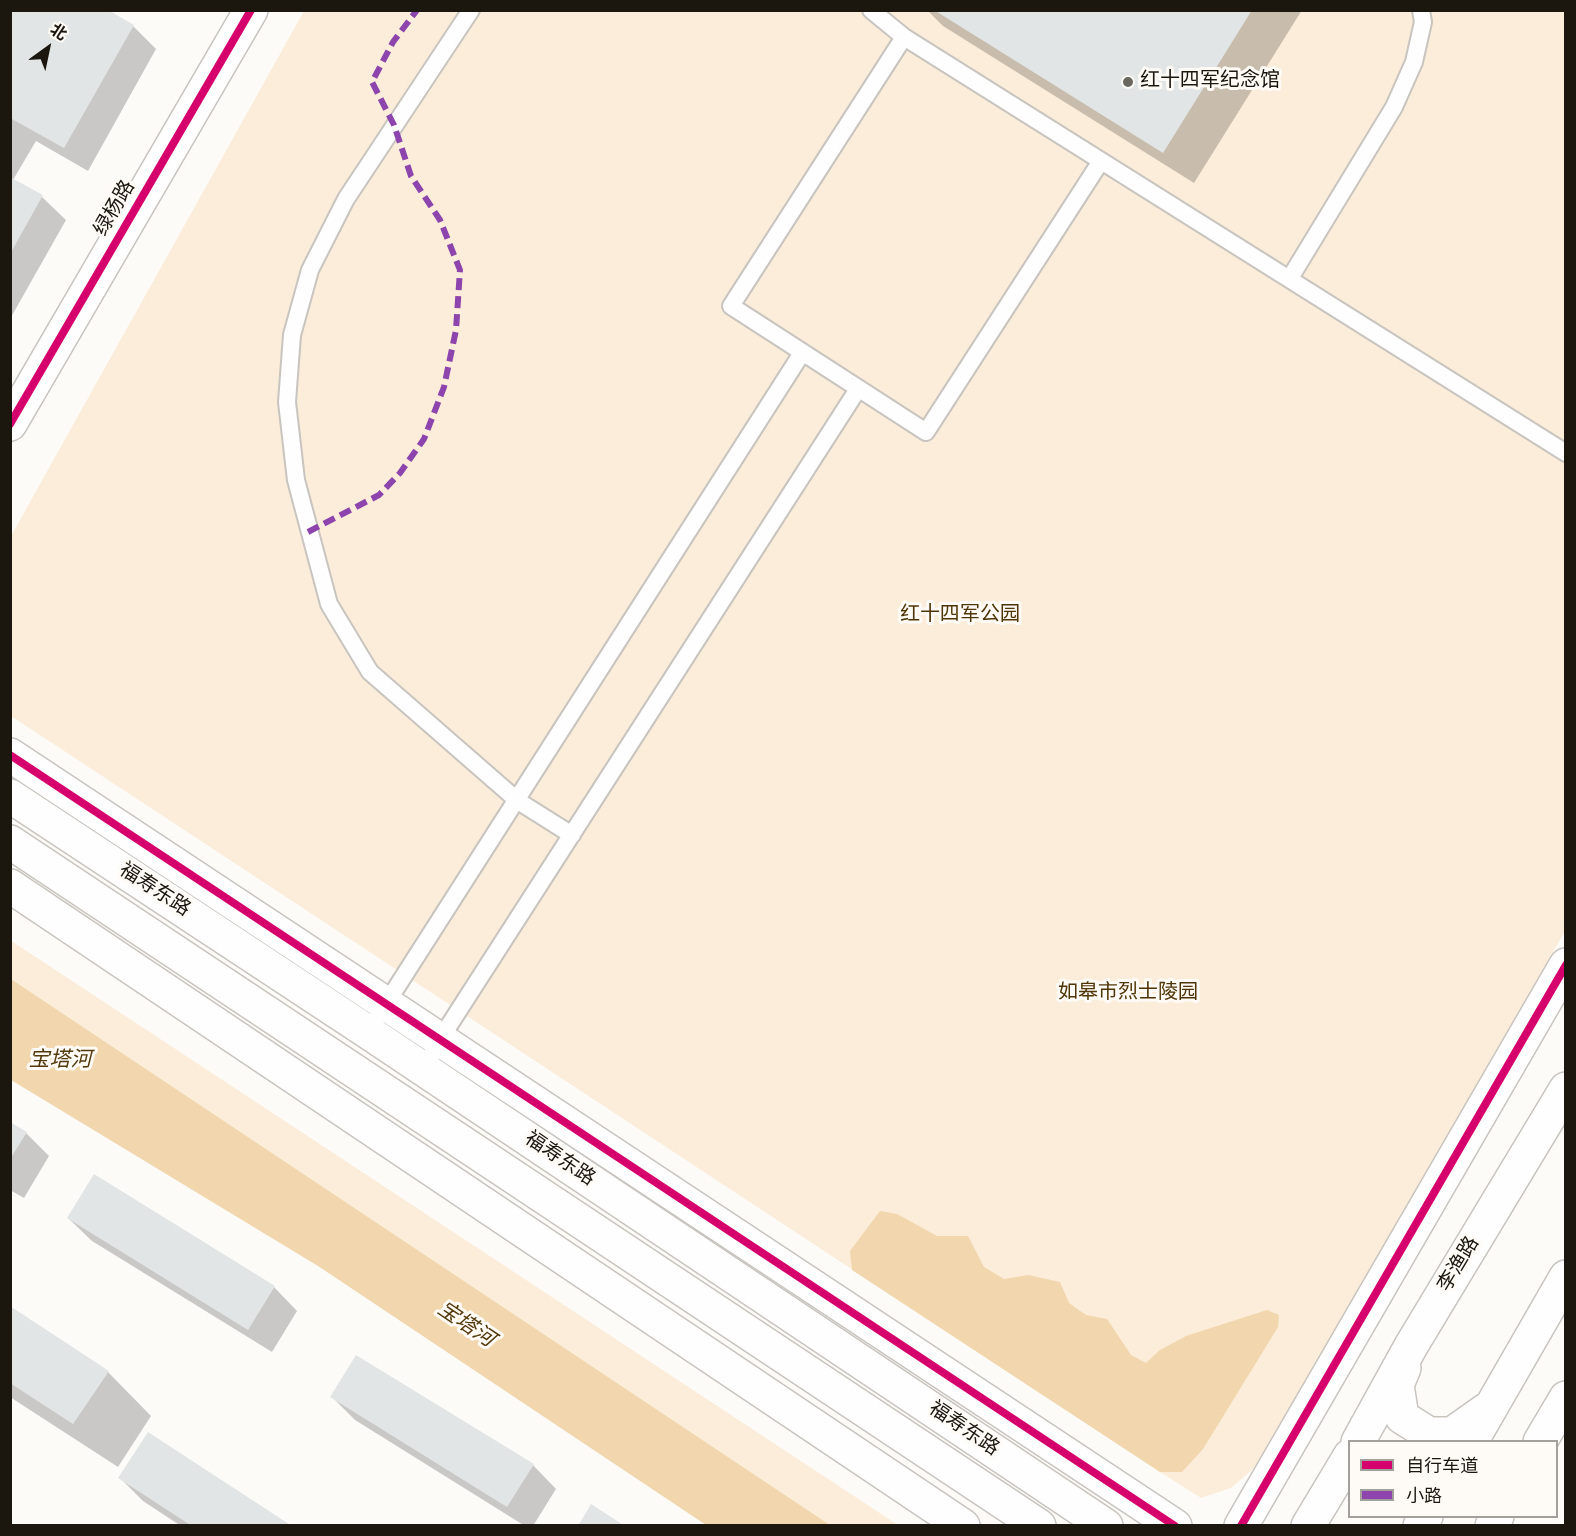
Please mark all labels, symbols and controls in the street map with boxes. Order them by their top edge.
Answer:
north arrow [18,18,78,78]
text: 北 [46,20,70,46]
place label: 红十四军纪念馆 [1140,70,1280,94]
marker: 红十四军纪念馆 [1121,75,1135,89]
street label: 绿杨路 [91,177,141,241]
park label: 红十四军公园 [900,604,1020,628]
street label: 福寿东路 [114,859,194,923]
park label: 如皋市烈士陵园 [1058,982,1198,1006]
water label: 宝塔河 [29,1049,91,1075]
street label: 福寿东路 [519,1128,599,1192]
street label: 李渔路 [1434,1233,1486,1297]
water label: 宝塔河 [432,1298,498,1354]
street label: 福寿东路 [923,1398,1003,1462]
legend [1348,1440,1558,1518]
text: 自行车道 [1406,1456,1478,1479]
text: 小路 [1406,1486,1442,1509]

